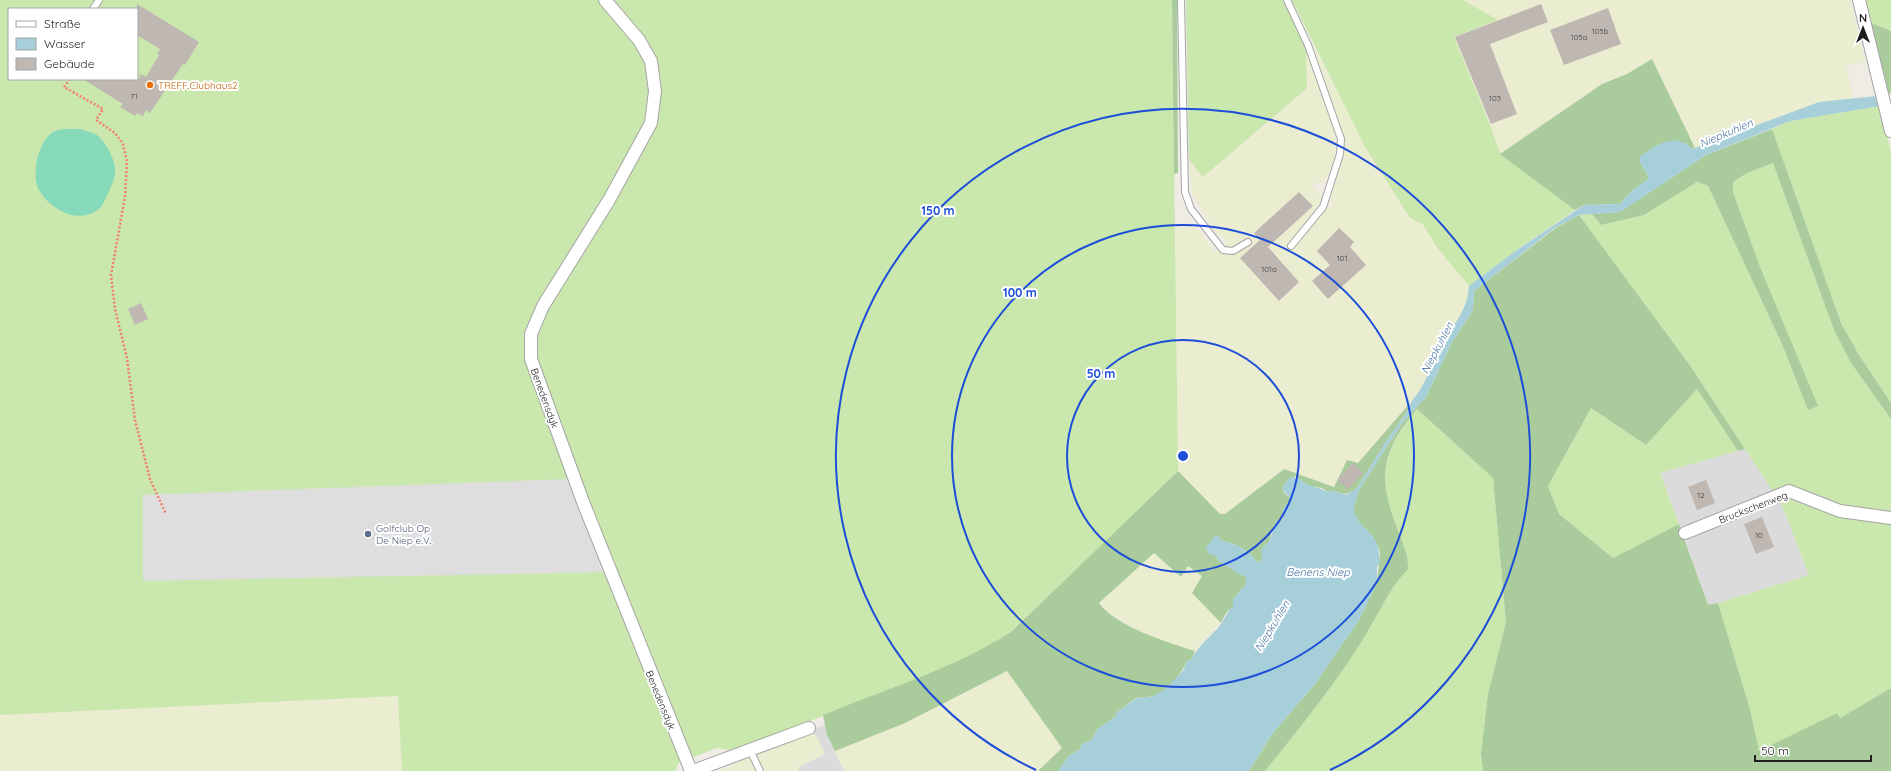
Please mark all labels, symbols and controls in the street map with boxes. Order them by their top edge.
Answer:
legend [8,8,138,80]
north arrow [1843,8,1883,48]
text: N [1859,11,1867,25]
text: Straße [44,16,81,31]
house number: 105b [1592,26,1609,36]
house number: 105a [1571,32,1588,42]
text: Wasser [44,36,86,51]
text: Gebäude [44,56,95,71]
place label: TREFF.Clubhaus2 [158,79,238,92]
marker: TREFF.Clubhaus2 [145,80,155,90]
house number: 71 [130,91,138,101]
house number: 103 [1489,93,1501,103]
water label: Niepkuhlen [1697,115,1755,150]
text: 150 m [921,203,955,218]
house number: 101 [1337,253,1347,263]
house number: 101a [1261,264,1277,274]
text: 100 m [1003,285,1037,300]
water label: Niepkuhlen [1418,319,1457,376]
street label: Benedensdyk [528,366,561,430]
text: 50 m [1087,366,1115,381]
centre of rings [1176,449,1190,463]
street label: Bruckschenweg [1717,488,1790,527]
house number: 12 [1697,490,1705,500]
place label: Golfclub Op De Niep e.V. [376,522,432,547]
marker: Golfclub Op De Niep e.V. [363,529,373,539]
house number: 10 [1755,530,1763,540]
water label: Benens Niep [1286,565,1351,579]
water label: Niepkuhlen [1251,598,1293,654]
street label: Benedensdyk [643,669,678,732]
scale bar [1755,737,1871,763]
text: 50 m [1761,743,1789,758]

